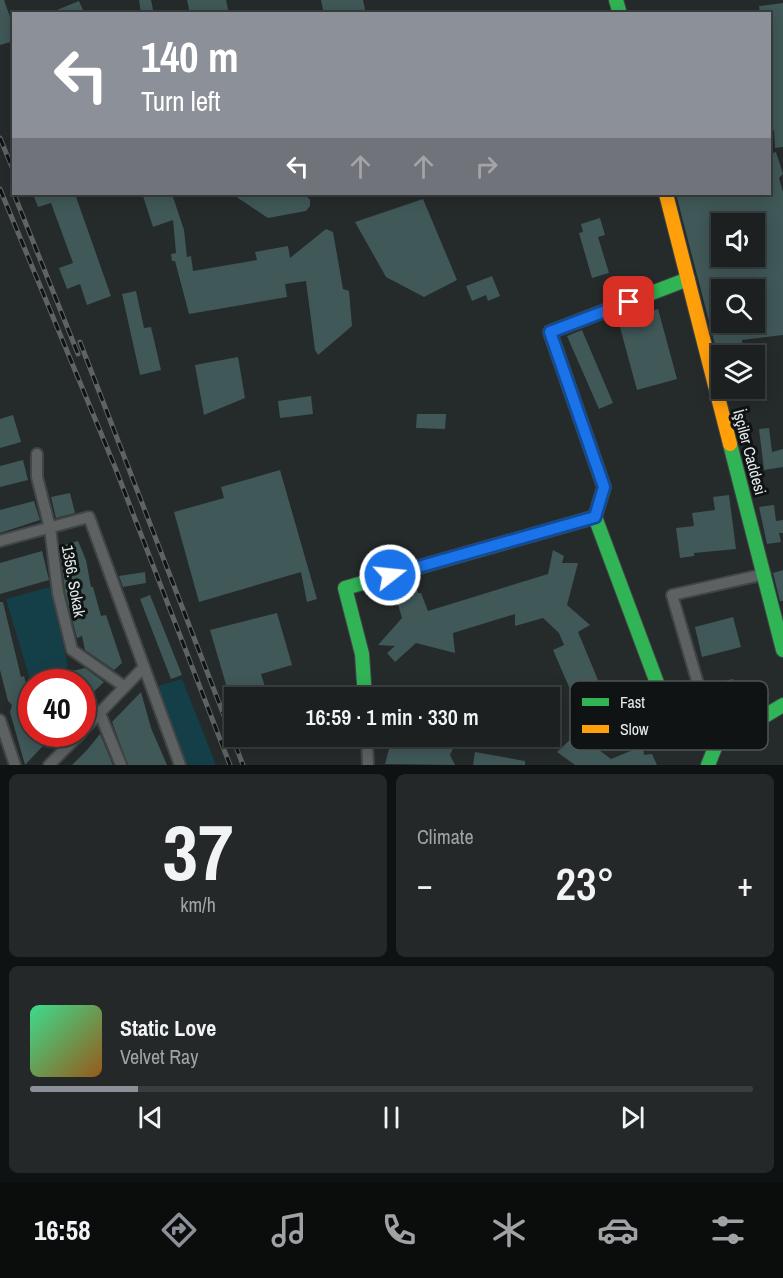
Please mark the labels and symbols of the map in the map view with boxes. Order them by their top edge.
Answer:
pin [603,276,654,327]
street label: İşçiler Caddesi [728,407,772,497]
street label: 1356. Sokak [57,543,91,619]
position arrow [358,543,422,607]
speed limit sign: 40 [18,669,96,747]
legend [570,681,768,750]
text: Fast [620,691,645,713]
text: Slow [620,718,649,740]

